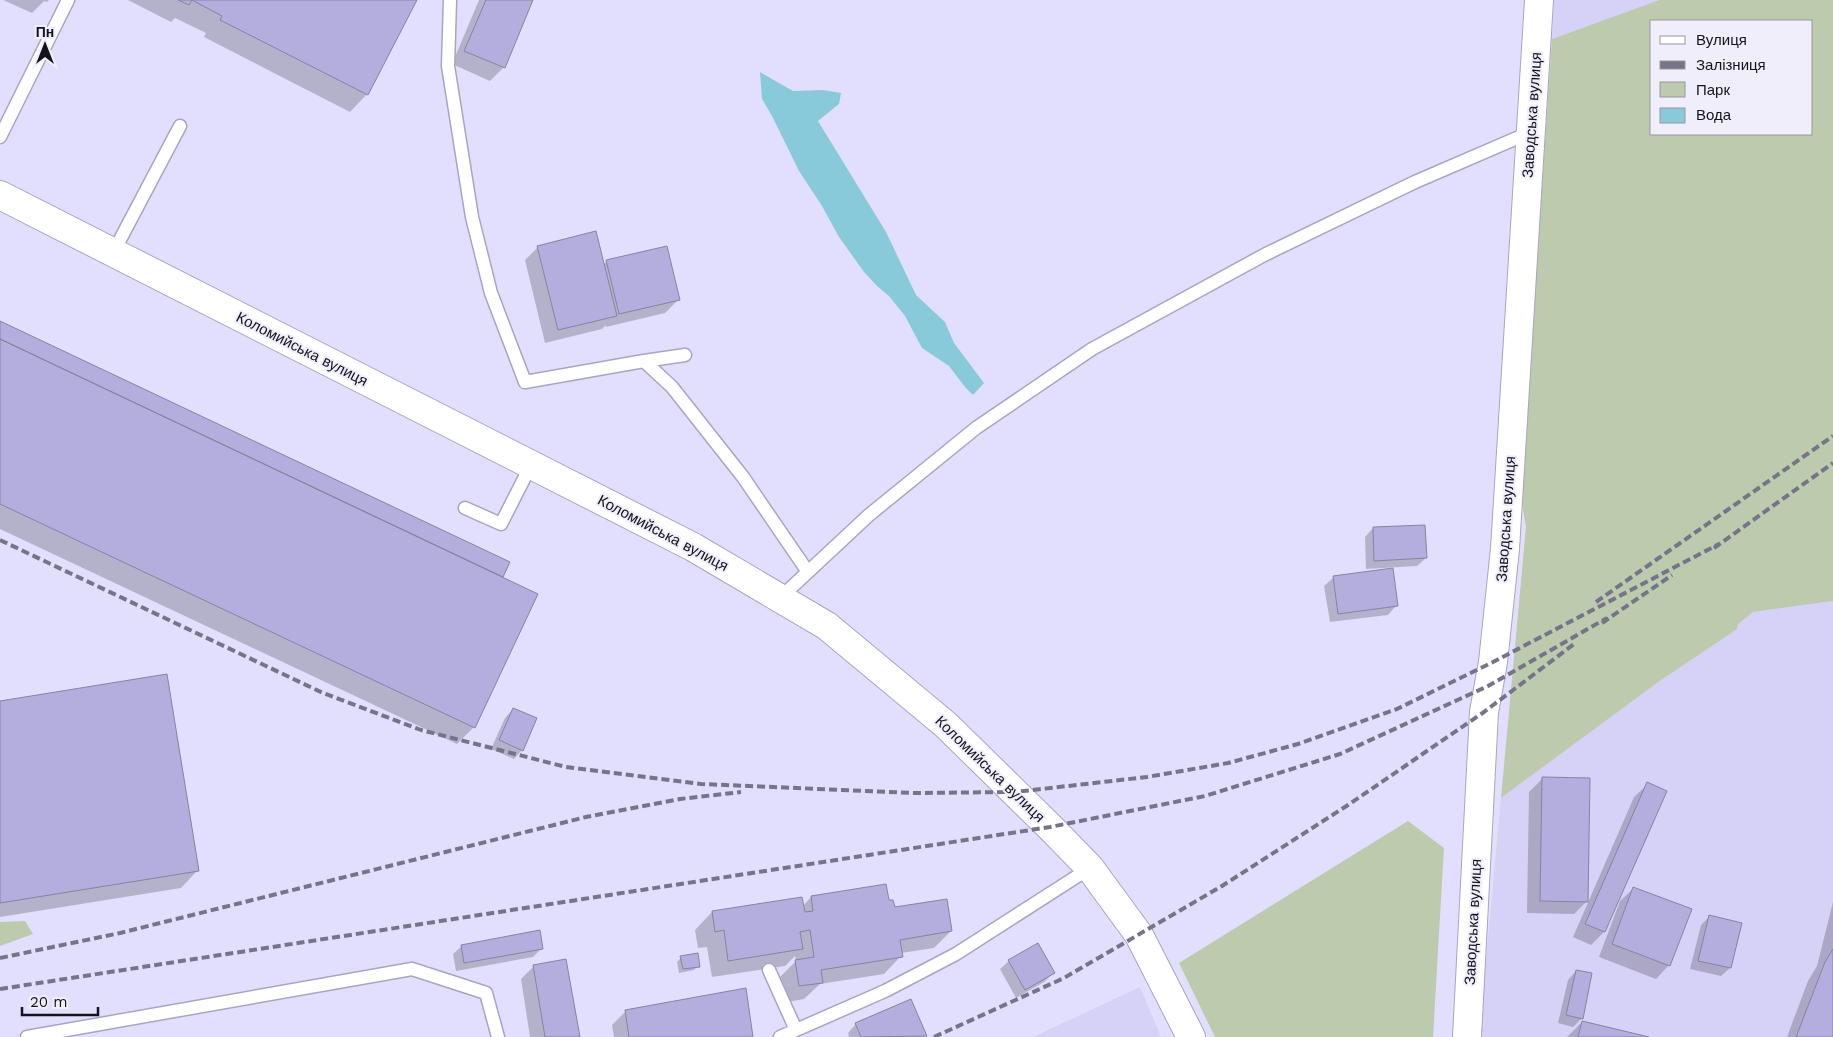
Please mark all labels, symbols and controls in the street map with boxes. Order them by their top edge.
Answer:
north arrow [20,20,70,70]
legend [1650,20,1813,135]
text: Пн [36,24,54,40]
text: Вулиця [1696,31,1747,49]
street label: Заводська вулиця [1519,51,1545,179]
text: Залізниця [1696,56,1766,74]
text: Парк [1696,81,1730,99]
text: Вода [1696,106,1732,124]
street label: Коломийська вулиця [233,308,371,390]
street label: Заводська вулиця [1493,455,1519,583]
street label: Коломийська вулиця [595,491,731,575]
street label: Коломийська вулиця [931,712,1049,826]
street label: Заводська вулиця [1461,858,1485,986]
scale bar [22,984,99,1016]
text: 20 m [30,993,68,1011]

